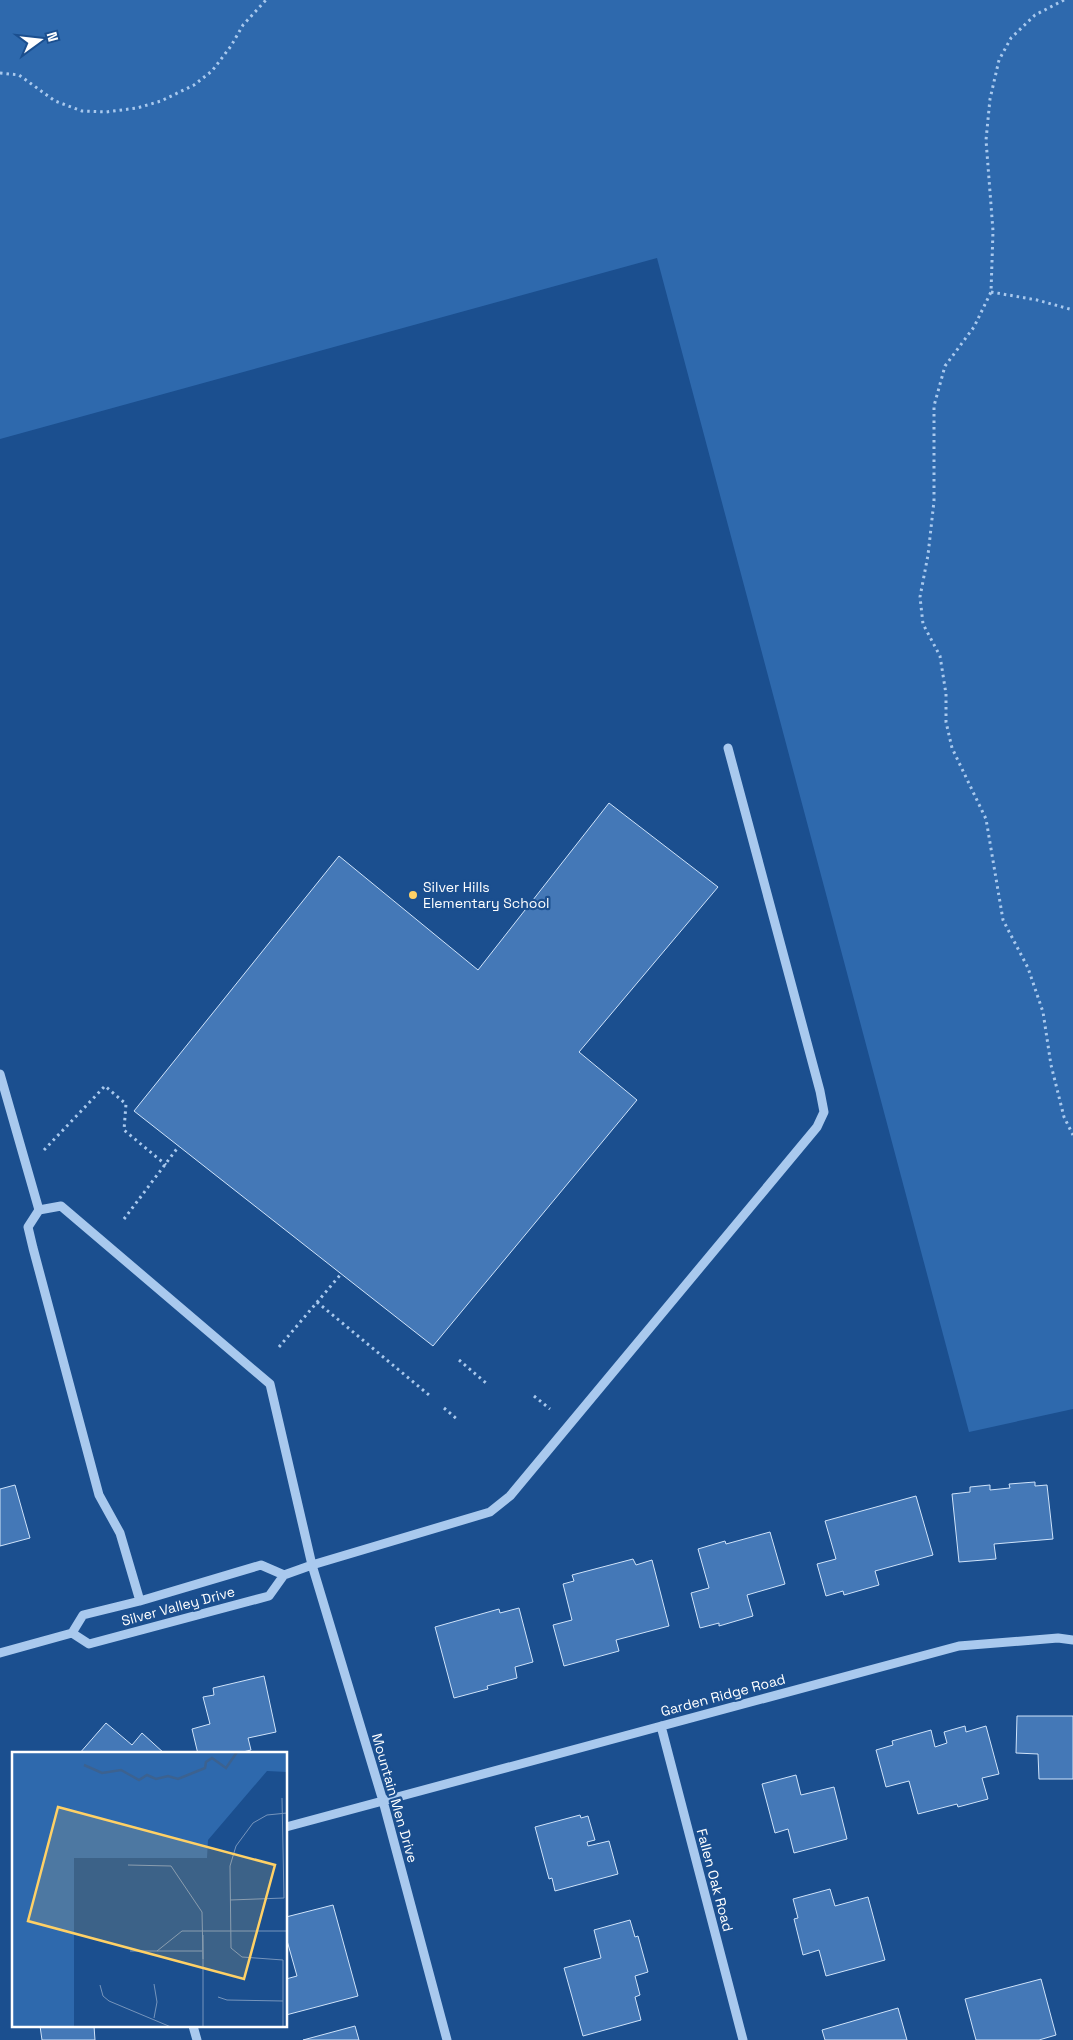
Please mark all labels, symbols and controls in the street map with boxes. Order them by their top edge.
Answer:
north arrow [15,15,65,65]
text: N [43,30,62,44]
place label: Silver Hills Elementary School [423,878,549,912]
marker: Silver Hills Elementary School [407,889,419,901]
street label: Silver Valley Drive [119,1582,237,1630]
street label: Garden Ridge Road [659,1670,787,1720]
street label: Mountain Men Drive [368,1731,422,1865]
inset map [12,1752,288,2028]
street label: Fallen Oak Road [693,1827,737,1933]

